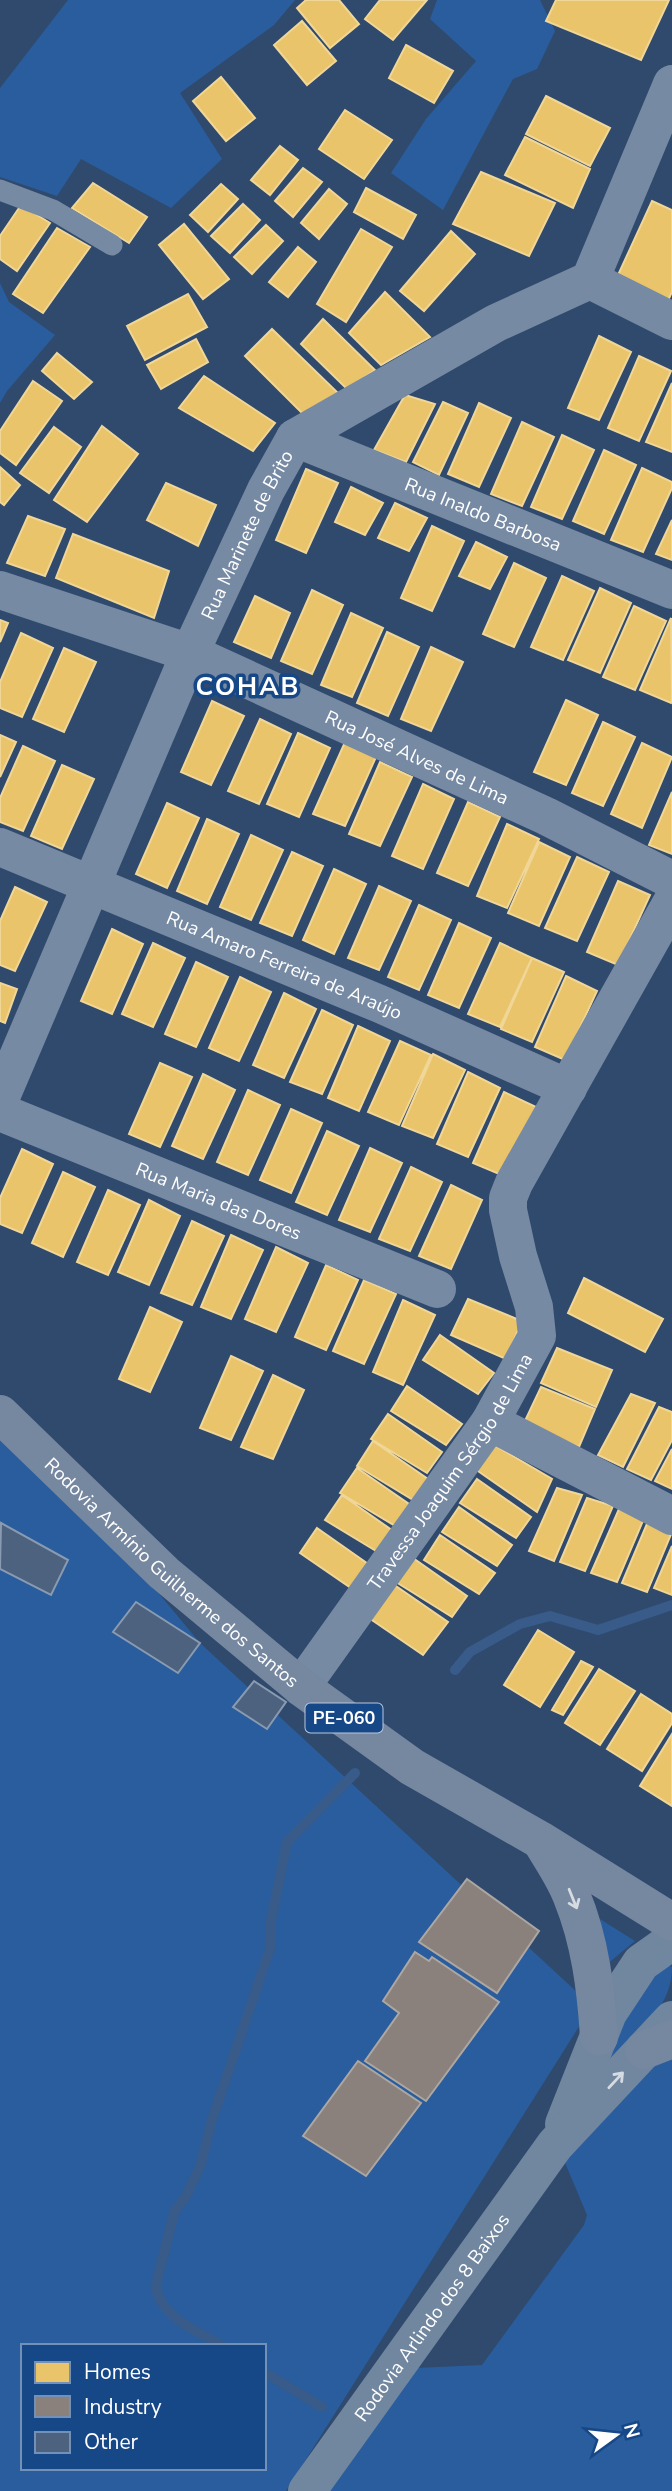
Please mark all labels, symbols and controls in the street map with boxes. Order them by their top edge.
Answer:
street label: Rua Marinete de Brito [195,446,300,624]
street label: Rua Inaldo Barbosa [401,472,565,558]
district label: COHAB [196,669,300,704]
street label: Rua José Alves de Lima [321,705,513,811]
street label: Rua Amaro Ferreira de Araújo [162,905,406,1026]
street label: Rua Maria das Dores [132,1156,305,1247]
street label: Travessa Joaquim Sérgio de Lima [362,1349,539,1596]
street label: Rodovia Armínio Guilherme dos Santos [38,1452,304,1694]
road number: PE-060 [306,1703,382,1732]
one-way arrow [567,1888,580,1910]
one-way arrow [608,2071,624,2089]
street label: Rodovia Arlindo dos 8 Baixos [349,2208,516,2427]
legend [21,2344,266,2470]
text: Homes [84,2358,151,2386]
text: Industry [84,2393,162,2421]
north arrow [581,2400,651,2470]
text: N [617,2421,646,2441]
text: Other [84,2428,139,2456]

